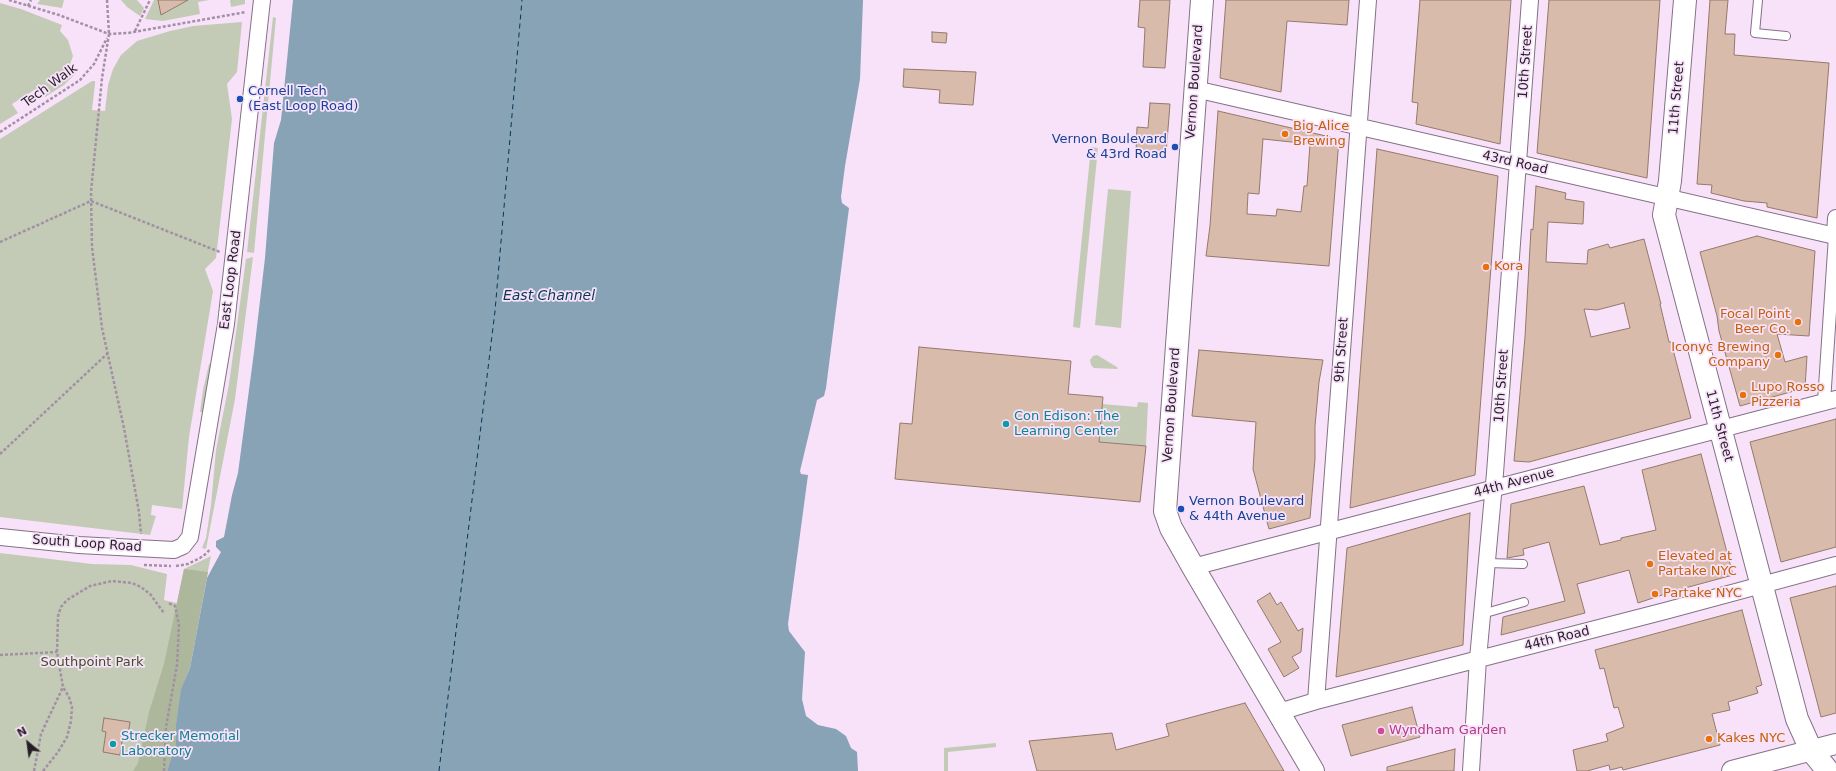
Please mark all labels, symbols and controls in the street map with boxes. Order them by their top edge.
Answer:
street label: Vernon Boulevard [1183,24,1207,140]
street label: 10th Street [1516,25,1536,99]
street label: Tech Walk [19,61,81,111]
street label: 11th Street [1666,61,1688,135]
place label: Cornell Tech (East Loop Road) [248,84,358,115]
marker: Cornell Tech (East Loop Road) [235,94,245,104]
place label: Big Alice Brewing [1293,119,1349,150]
marker: Big Alice Brewing [1280,129,1290,139]
place label: Vernon Boulevard & 43rd Road [1052,132,1167,163]
marker: Vernon Boulevard & 43rd Road [1170,142,1180,152]
street label: 43rd Road [1481,148,1549,178]
street label: East Loop Road [217,229,245,331]
place label: Kora [1494,259,1523,275]
marker: Kora [1481,262,1491,272]
water label: East Channel [503,288,595,304]
place label: Focal Point Beer Co. [1720,307,1790,338]
street label: 9th Street [1332,317,1352,383]
marker: Focal Point Beer Co. [1793,317,1803,327]
place label: Iconyc Brewing Company [1671,340,1770,371]
street label: Vernon Boulevard [1160,347,1184,463]
street label: 10th Street [1492,349,1512,423]
marker: Iconyc Brewing Company [1773,350,1783,360]
place label: Lupo Rosso Pizzeria [1751,380,1824,411]
street label: 11th Street [1702,388,1736,464]
marker: Lupo Rosso Pizzeria [1738,390,1748,400]
place label: Con Edison: The Learning Center [1014,409,1119,440]
marker: Con Edison: The Learning Center [1001,419,1011,429]
street label: 44th Avenue [1472,465,1556,501]
place label: Vernon Boulevard & 44th Avenue [1189,494,1304,525]
marker: Vernon Boulevard & 44th Avenue [1176,504,1186,514]
street label: South Loop Road [32,532,142,556]
place label: Elevated at Partake NYC [1658,549,1737,580]
marker: Elevated at Partake NYC [1645,559,1655,569]
place label: Partake NYC [1663,586,1742,602]
marker: Partake NYC [1650,589,1660,599]
street label: 44th Road [1523,623,1591,655]
park label: Southpoint Park [40,655,144,671]
north arrow [8,723,48,763]
place label: Wyndham Garden [1389,723,1506,739]
text: N [15,724,29,740]
marker: Wyndham Garden [1376,726,1386,736]
place label: Strecker Memorial Laboratory [121,729,239,760]
place label: Kakes NYC [1717,731,1785,747]
marker: Kakes NYC [1704,734,1714,744]
marker: Strecker Memorial Laboratory [108,739,118,749]

